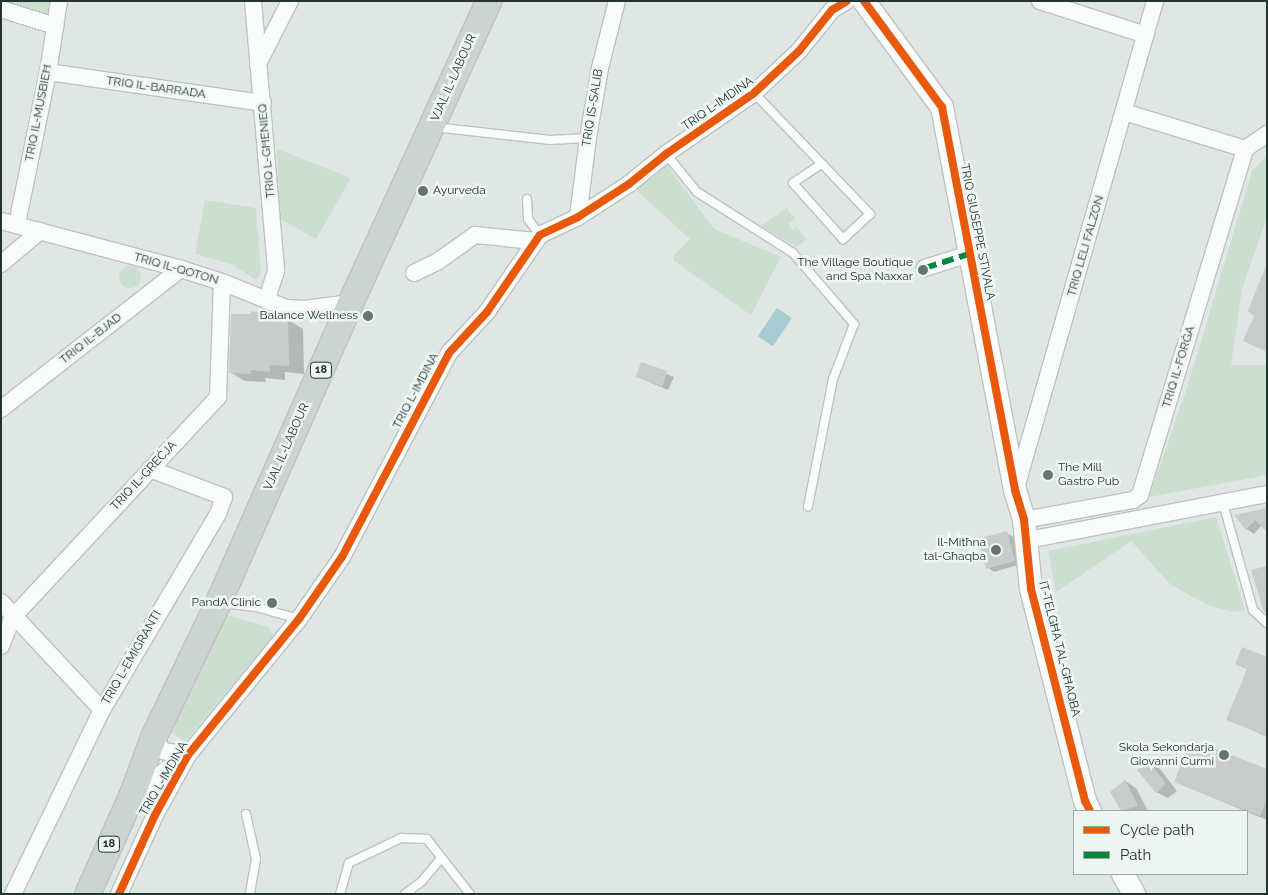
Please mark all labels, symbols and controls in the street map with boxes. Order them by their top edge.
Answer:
street label: VJAL IL-LABOUR [428,32,480,124]
street label: TRIQ IL-MUSBIEĦ [23,63,55,163]
street label: TRIQ IS-SALIB [580,68,606,148]
street label: TRIQ IL-BARRADA [105,74,207,102]
street label: TRIQ L-IMDINA [680,74,756,134]
street label: TRIQ L-GĦENIEQ [256,103,278,199]
street label: TRIQ GIUSEPPE STIVALA [957,162,997,302]
place label: Ayurveda [433,184,486,198]
marker: Ayurveda [417,185,429,197]
street label: TRIQ LELI FALZON [1065,194,1107,298]
street label: TRIQ IL-QOTON [132,250,220,288]
place label: The Village Boutique and Spa Naxxar [797,256,913,284]
marker: The Village Boutique and Spa Naxxar [917,264,929,276]
place label: Balance Wellness [259,309,358,323]
street label: TRIQ IL-BJAD [57,310,125,368]
marker: Balance Wellness [362,310,374,322]
street label: TRIQ IL-FORĠA [1160,324,1198,410]
street label: TRIQ L-IMDINA [390,351,442,431]
road number: 18 [310,362,332,378]
street label: VJAL IL-LABOUR [261,401,313,493]
street label: TRIQ IL-GREĊJA [108,438,180,514]
place label: The Mill Gastro Pub [1058,461,1119,489]
marker: The Mill Gastro Pub [1042,469,1054,481]
place label: Il-Mitħna tal-Għaqba [924,536,986,564]
marker: Il-Mitħna tal-Għaqba [990,544,1002,556]
street label: IT-TELGĦA TAL-GĦAQBA [1035,579,1083,719]
place label: PandA Clinic [191,596,261,610]
marker: PandA Clinic [265,596,279,610]
street label: TRIQ L-EMIGRANTI [99,608,165,708]
street label: TRIQ L-IMDINA [137,739,191,819]
place label: Skola Sekondarja Giovanni Curmi [1119,741,1214,769]
marker: Skola Sekondarja Giovanni Curmi [1218,749,1230,761]
legend [1073,810,1248,875]
text: Cycle path [1120,821,1194,839]
road number: 18 [98,836,120,852]
text: Path [1120,846,1151,864]

